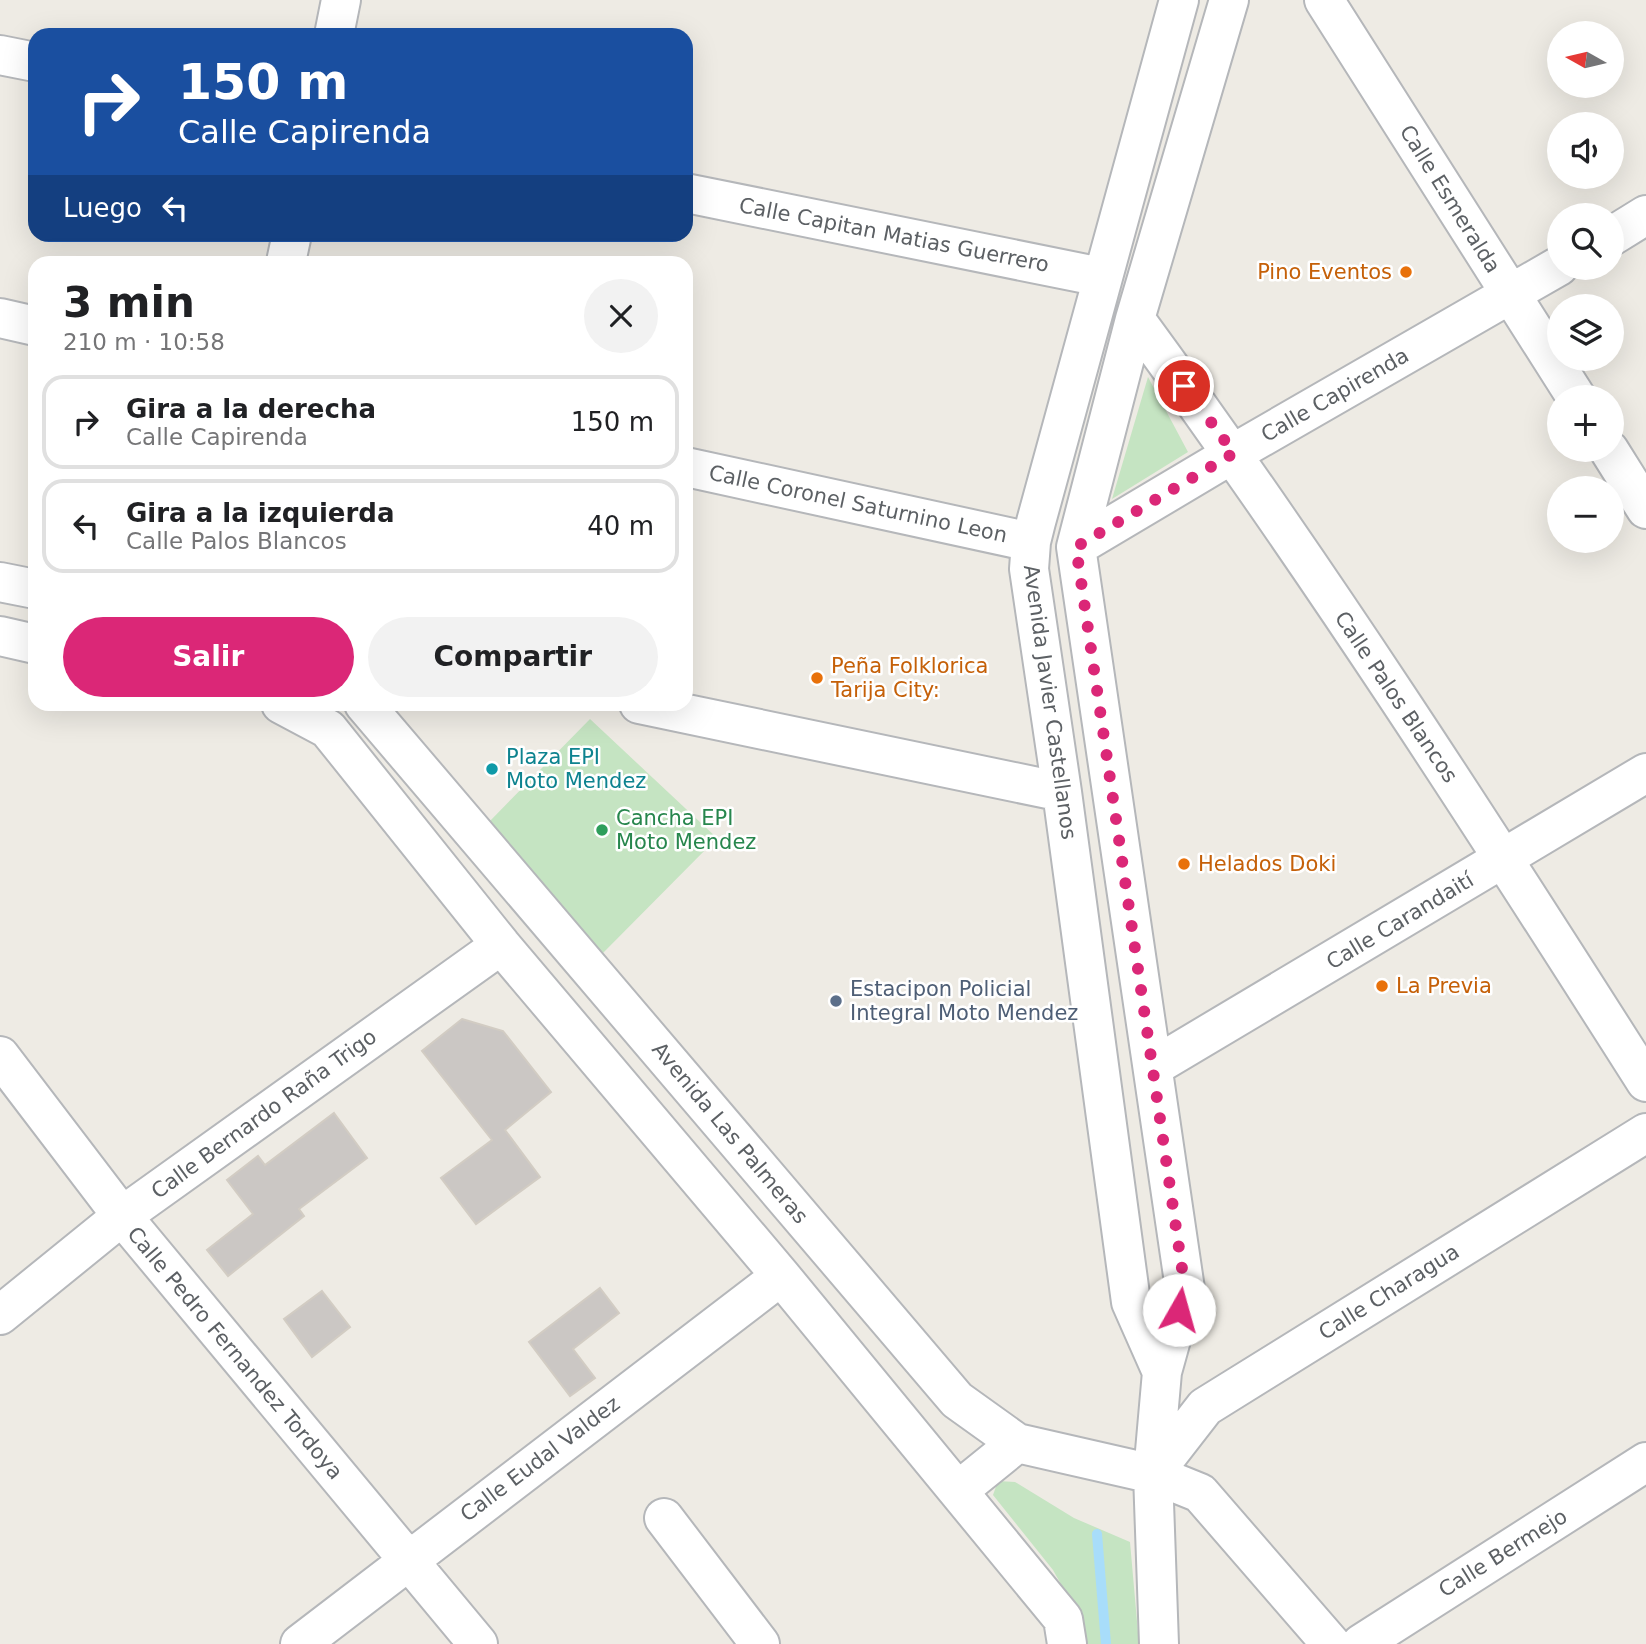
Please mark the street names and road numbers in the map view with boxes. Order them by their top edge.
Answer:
street label: Calle Esmeralda [1395,121,1505,277]
street label: Calle Capitan Matias Guerrero [737,193,1051,277]
street label: Calle Capirenda [1257,343,1413,447]
street label: Calle Coronel Saturnino Leon [707,461,1009,547]
street label: Avenida Javier Castellanos [1019,563,1081,841]
street label: Calle Palos Blancos [1330,607,1462,787]
street label: Calle Carandaití [1322,867,1479,974]
street label: Calle Bernardo Raña Trigo [147,1024,381,1204]
street label: Avenida Las Palmeras [647,1038,813,1228]
street label: Calle Pedro Fernandez Tordoya [122,1222,348,1484]
street label: Calle Charagua [1315,1239,1463,1345]
street label: Calle Eudal Valdez [456,1391,624,1527]
street label: Calle Bermejo [1435,1504,1571,1602]

